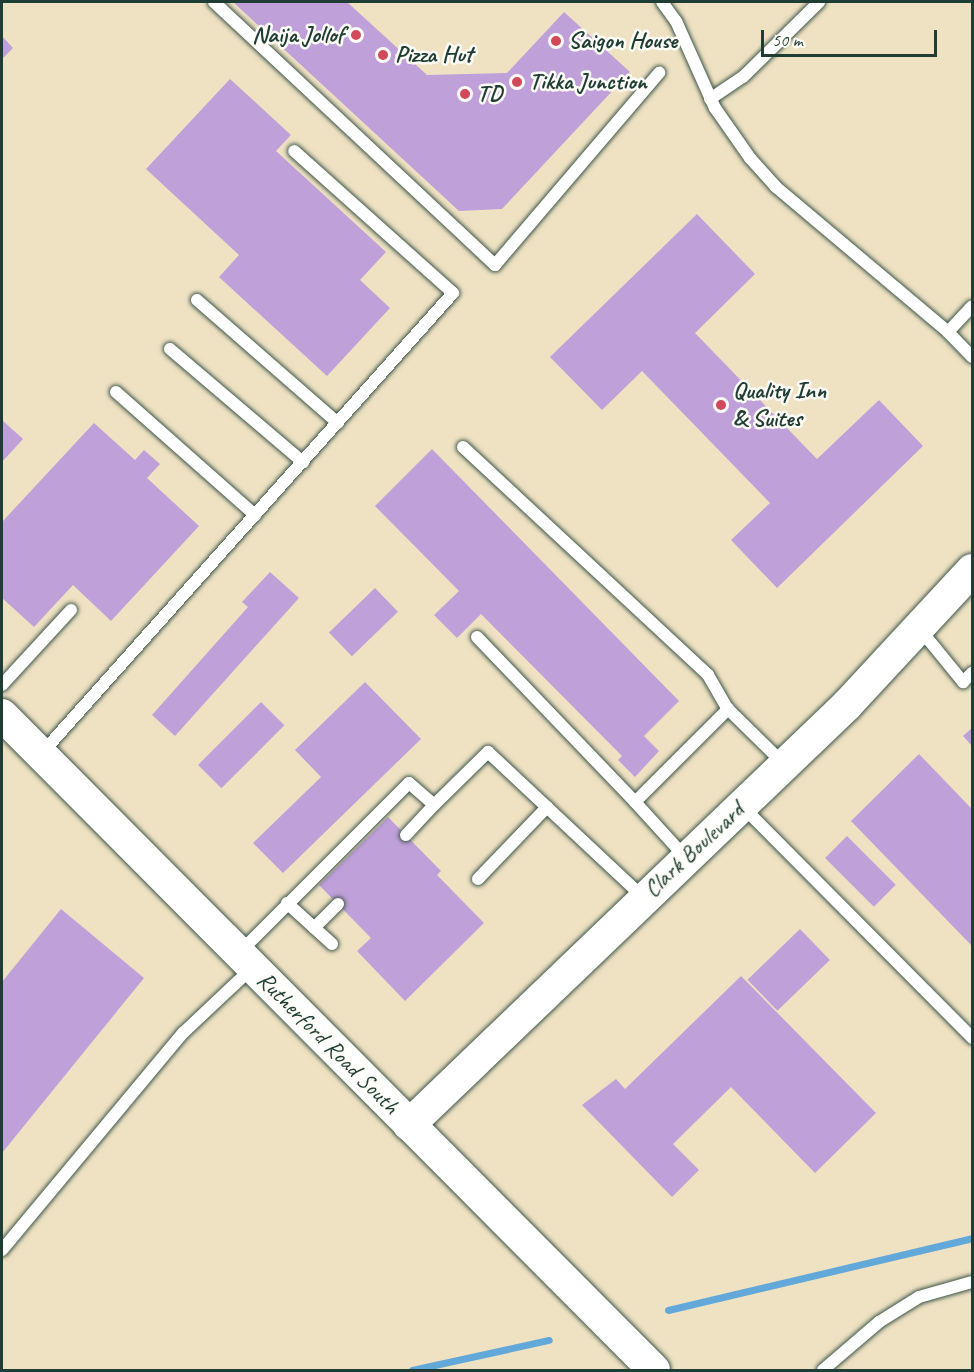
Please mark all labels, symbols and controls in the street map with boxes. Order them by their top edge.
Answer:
scale bar [764,18,940,56]
place label: Naija Jollof [252,21,344,49]
place label: Saigon House [568,27,677,55]
marker: Naija Jollof [349,28,363,42]
text: 50 m [772,29,803,51]
marker: Saigon House [549,34,563,48]
place label: Pizza Hut [395,41,473,69]
marker: Pizza Hut [376,48,390,62]
place label: Tikka Junction [529,68,646,96]
marker: Tikka Junction [510,75,524,89]
place label: TD [477,80,502,108]
marker: TD [458,87,472,101]
place label: Quality Inn & Suites [733,377,826,433]
marker: Quality Inn & Suites [714,398,728,412]
street label: Clark Boulevard [638,796,750,904]
street label: Rutherford Road South [251,966,405,1120]

